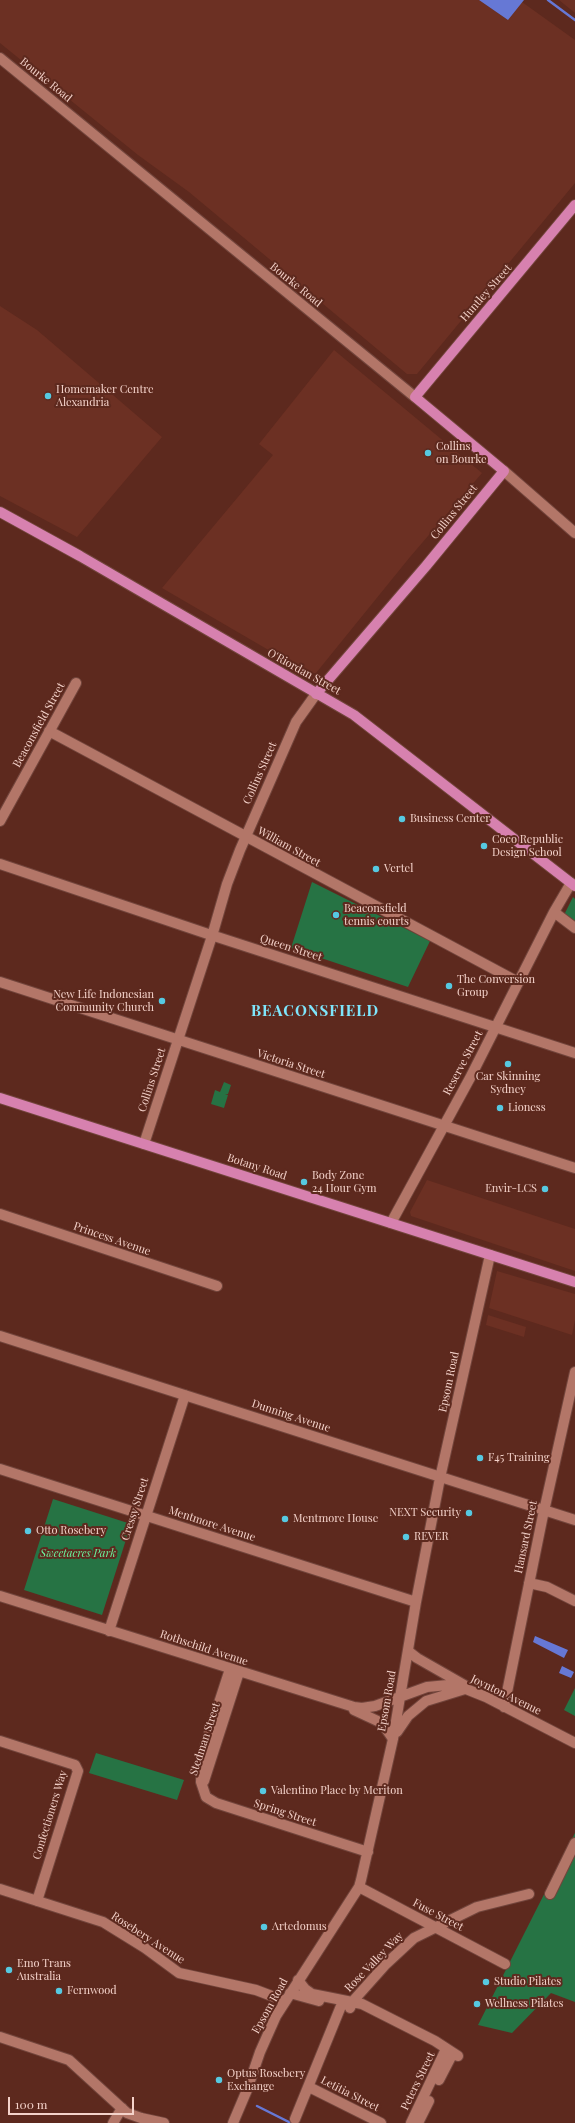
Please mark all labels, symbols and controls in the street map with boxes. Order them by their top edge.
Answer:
street label: Bourke Road [17,55,75,105]
street label: Bourke Road [267,260,325,310]
street label: Huntley Street [458,262,514,324]
place label: Homemaker Centre Alexandria [56,383,154,409]
marker: Homemaker Centre Alexandria [43,391,53,401]
place label: Collins on Bourke [436,440,487,466]
marker: Collins on Bourke [423,448,433,458]
street label: Collins Street [428,482,480,542]
street label: O'Riordan Street [265,646,343,698]
street label: Beaconsfield Street [10,680,68,770]
street label: Collins Street [240,740,280,806]
place label: Business Center [410,812,490,826]
marker: Business Center [397,814,407,824]
street label: William Street [255,824,323,870]
place label: Coco Republic Design School [492,833,563,859]
marker: Coco Republic Design School [479,841,489,851]
place label: Vertel [384,862,413,876]
marker: Vertel [371,864,381,874]
place label: Beaconsfield tennis courts [344,902,409,928]
marker: Beaconsfield tennis courts [331,910,341,920]
street label: Queen Street [258,932,324,964]
place label: The Conversion Group [457,973,535,999]
marker: The Conversion Group [444,981,454,991]
place label: New Life Indonesian Community Church [53,988,154,1014]
marker: New Life Indonesian Community Church [157,996,167,1006]
district label: BEACONSFIELD [251,1002,379,1020]
street label: Reserve Street [440,1028,486,1098]
street label: Collins Street [135,1046,169,1114]
street label: Victoria Street [255,1047,327,1081]
marker: Car Skinning Sydney [503,1059,513,1069]
place label: Car Skinning Sydney [476,1070,540,1096]
place label: Lioness [508,1101,546,1115]
marker: Lioness [495,1103,505,1113]
street label: Botany Road [225,1151,289,1183]
place label: Body Zone 24 Hour Gym [312,1169,377,1195]
marker: Body Zone 24 Hour Gym [299,1177,309,1187]
place label: Envir-LCS [485,1182,537,1196]
marker: Envir-LCS [540,1184,550,1194]
street label: Princess Avenue [72,1220,152,1258]
street label: Epsom Road [436,1351,462,1413]
street label: Dunning Avenue [250,1397,332,1435]
place label: F45 Training [488,1451,549,1465]
marker: F45 Training [475,1453,485,1463]
street label: Cressy Street [119,1476,151,1542]
street label: Hansard Street [512,1499,540,1575]
street label: Mentmore Avenue [167,1504,257,1544]
place label: NEXT Security [389,1506,461,1520]
marker: NEXT Security [464,1508,474,1518]
place label: Mentmore House [293,1512,378,1526]
marker: Mentmore House [280,1514,290,1524]
place label: Otto Rosebery [36,1524,106,1538]
marker: Otto Rosebery [23,1526,33,1536]
place label: REVER [414,1530,449,1544]
marker: REVER [401,1532,411,1542]
park label: Sweetacres Park [40,1547,116,1561]
street label: Rothschild Avenue [158,1628,250,1668]
street label: Epsom Road [375,1670,399,1732]
street label: Joynton Avenue [469,1672,543,1718]
street label: Stedman Street [187,1701,223,1777]
street label: Confectioners Way [30,1769,70,1861]
place label: Valentino Place by Meriton [271,1784,403,1798]
marker: Valentino Place by Meriton [258,1786,268,1796]
street label: Spring Street [252,1797,318,1829]
street label: Fuse Street [410,1896,466,1934]
street label: Rosebery Avenue [109,1909,187,1967]
place label: Artedomus [272,1920,327,1934]
marker: Artedomus [259,1922,269,1932]
street label: Rose Valley Way [342,1929,406,1995]
place label: Emo Trans Australia [17,1957,71,1983]
marker: Emo Trans Australia [4,1965,14,1975]
place label: Studio Pilates [494,1975,561,1989]
street label: Epsom Road [249,1976,291,2036]
marker: Studio Pilates [481,1977,491,1987]
place label: Fernwood [67,1984,117,1998]
marker: Fernwood [54,1986,64,1996]
place label: Wellness Pilates [485,1997,563,2011]
marker: Wellness Pilates [472,1999,482,2009]
street label: Peters Street [398,2050,438,2112]
place label: Optus Rosebery Exchange [227,2067,305,2093]
street label: Letitia Street [318,2074,382,2114]
marker: Optus Rosebery Exchange [214,2075,224,2085]
scale bar [10,2089,136,2115]
text: 100 m [15,2096,47,2112]

